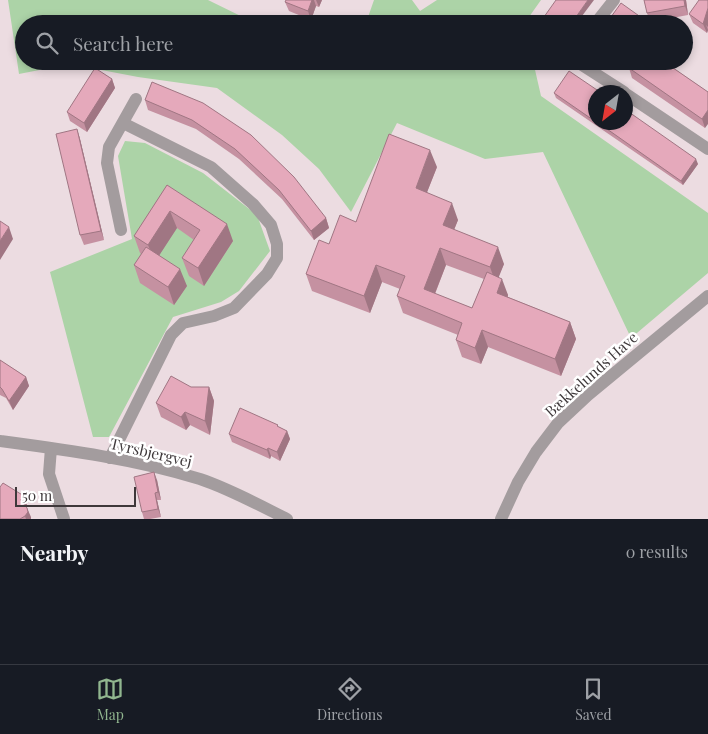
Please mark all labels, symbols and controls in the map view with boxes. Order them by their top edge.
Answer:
search box [15,15,693,70]
icon: search [33,29,61,57]
text: Search here [73,30,173,56]
north arrow [588,85,633,130]
street label: Bækkelunds Have [540,327,642,421]
street label: Tyrsbjergvej [108,433,194,471]
scale bar [15,484,136,507]
text: 50 m [22,486,52,505]
text: Nearby [20,538,89,566]
text: 0 results [626,541,688,562]
tab: Map [96,675,124,724]
tab: Directions [317,675,383,724]
tab: Saved [575,675,612,724]

